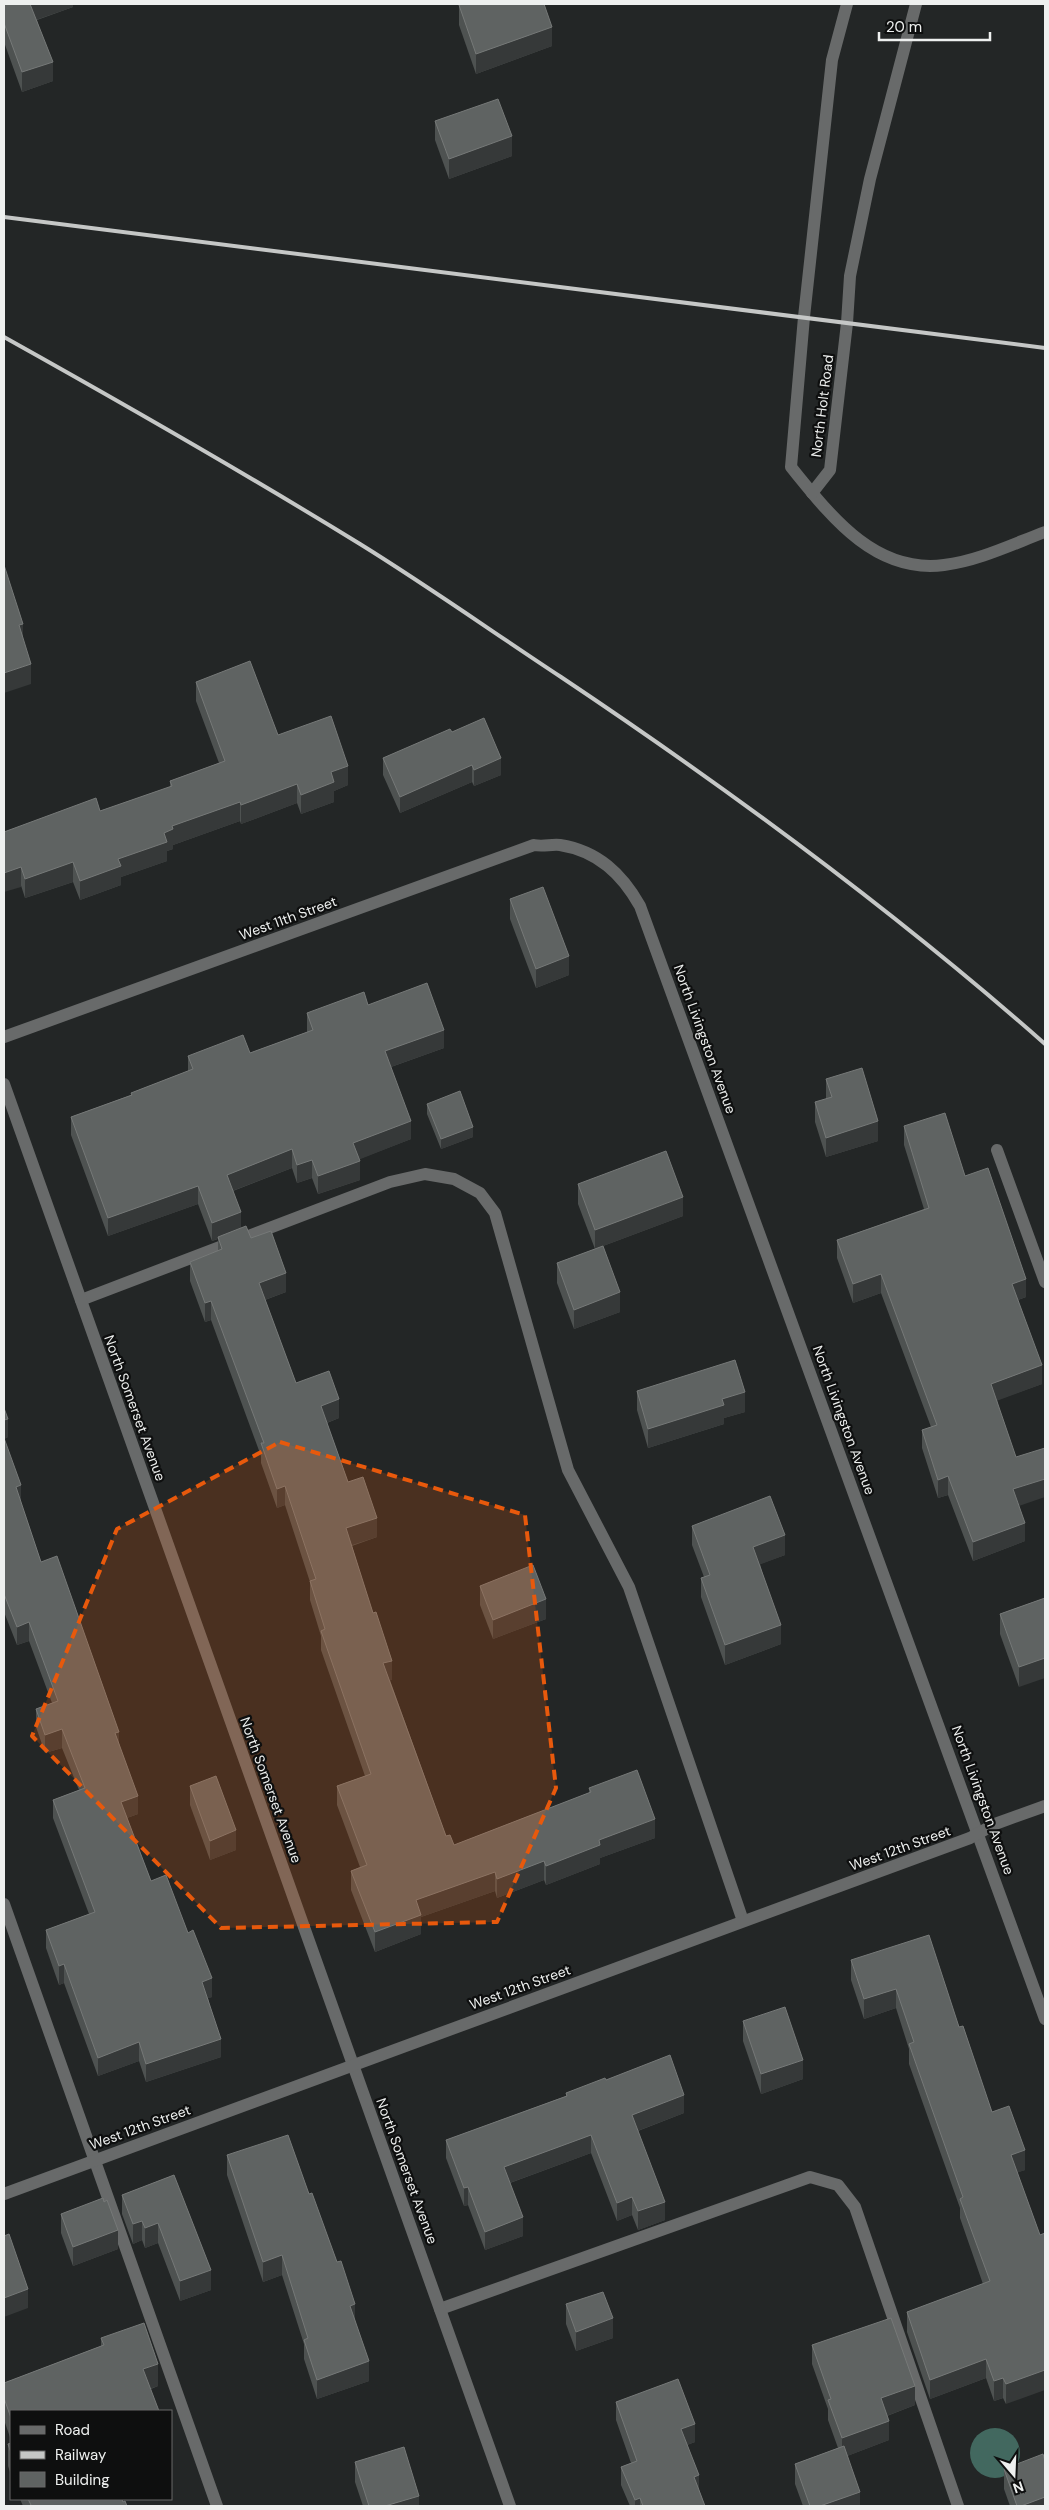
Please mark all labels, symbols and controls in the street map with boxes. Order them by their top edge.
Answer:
scale bar [879,10,990,42]
text: 20 m [886,17,922,37]
street label: North Holt Road [807,354,837,458]
street label: West 11th Street [237,892,339,944]
street label: North Livingston Avenue [670,962,740,1116]
street label: North Somerset Avenue [100,1333,170,1483]
street label: North Livingston Avenue [809,1343,879,1497]
street label: North Somerset Avenue [236,1715,306,1865]
street label: North Livingston Avenue [948,1723,1018,1877]
street label: West 12th Street [847,1821,953,1875]
street label: West 12th Street [467,1960,573,2014]
street label: North Somerset Avenue [372,2096,442,2246]
street label: West 12th Street [87,2100,193,2154]
legend [10,2410,172,2500]
text: Road [55,2420,90,2440]
text: Railway [55,2445,107,2465]
north arrow [989,2450,1039,2500]
text: Building [55,2470,110,2490]
text: N [1010,2477,1026,2497]

